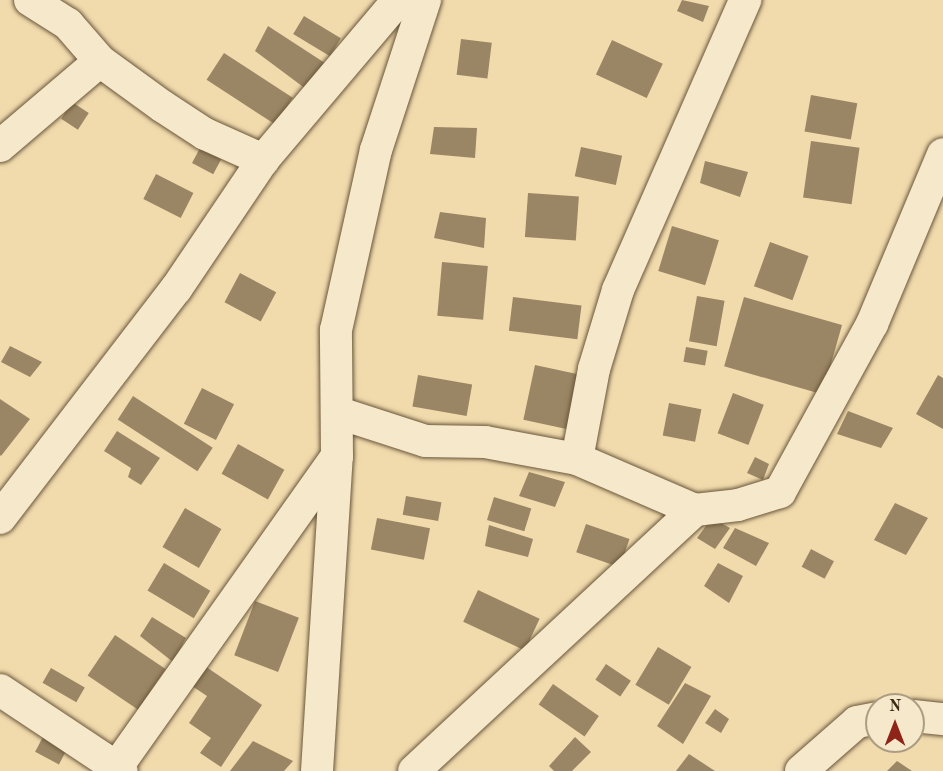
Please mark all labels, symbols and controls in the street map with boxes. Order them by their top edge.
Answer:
north arrow [865,693,925,753]
text: N [889,699,901,715]

